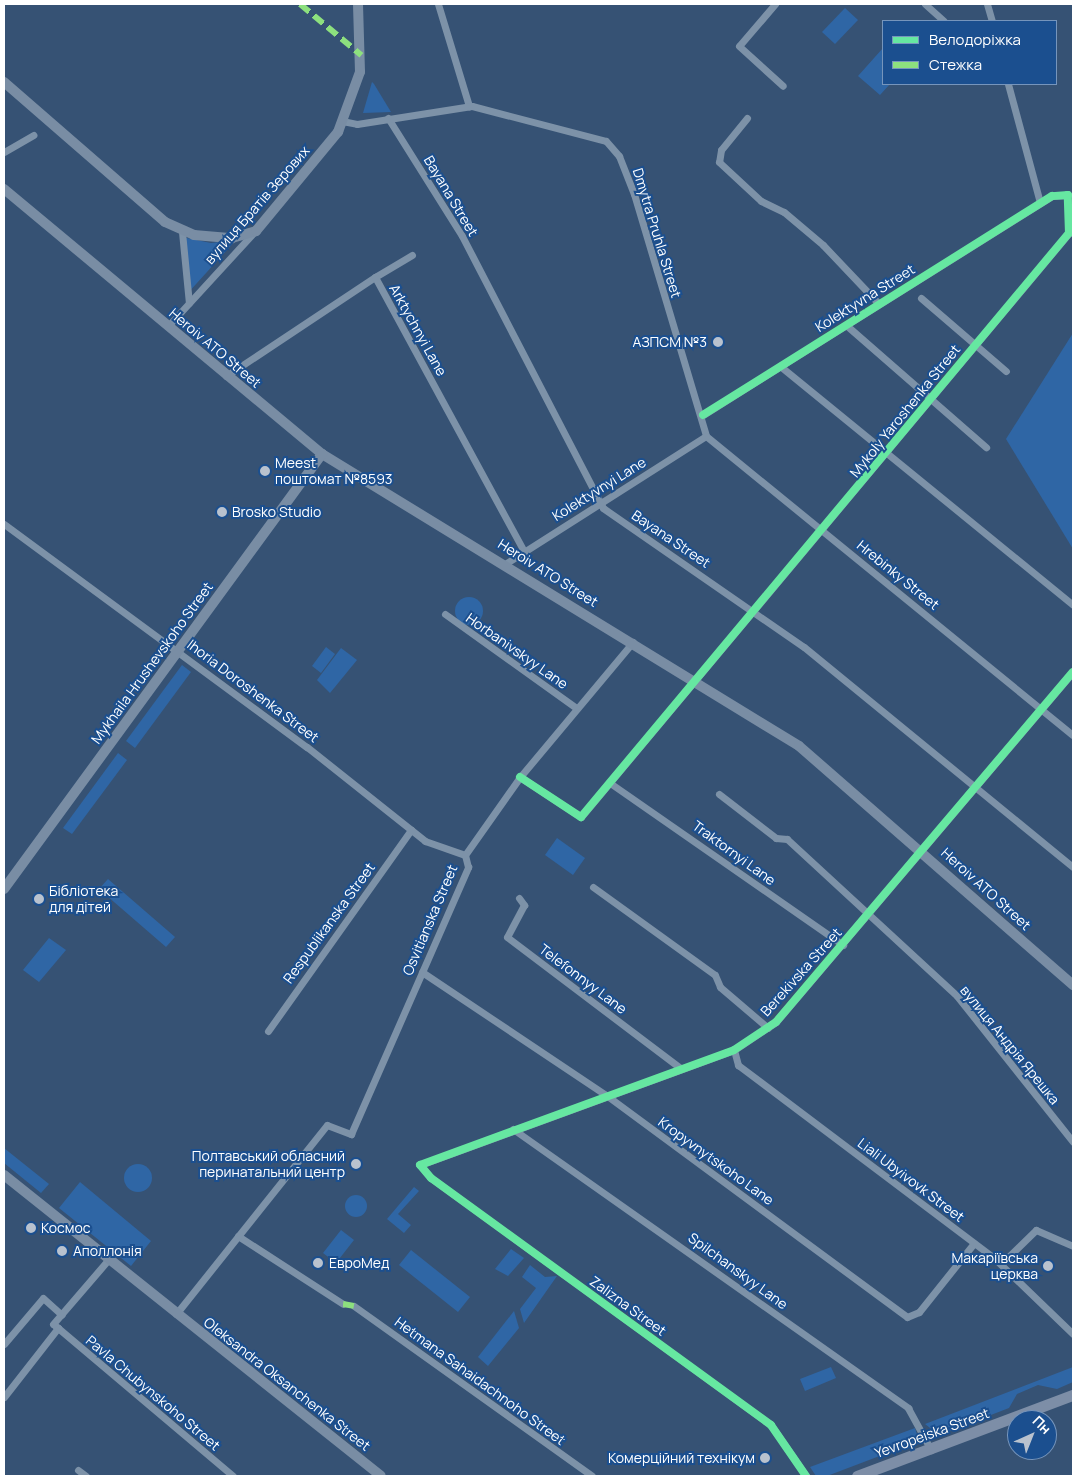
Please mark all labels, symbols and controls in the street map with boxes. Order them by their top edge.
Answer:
legend [882,20,1057,85]
text: Велодоріжка [929,29,1021,50]
text: Стежка [929,54,982,75]
street label: вулиця Братів Зерових [201,143,313,267]
street label: Bayana Street [420,153,482,239]
street label: Dmytra Pruhla Street [629,166,685,300]
street label: Kolektyvna Street [812,261,918,335]
street label: Arktychnyi Lane [386,281,450,379]
street label: Heroiv ATO Street [166,305,264,391]
place label: АЗПСМ №3 [633,334,707,350]
marker: АЗПСМ №3 [711,335,725,349]
street label: Mykoly Yaroshenka Street [846,341,964,481]
street label: Kolektyvnyi Lane [549,453,649,525]
place label: Meest поштомат №8593 [275,455,393,488]
marker: Meest поштомат №8593 [259,465,271,477]
place label: Brosko Studio [232,504,321,520]
marker: Brosko Studio [216,506,228,518]
street label: Bayana Street [629,507,713,571]
street label: Heroiv ATO Street [495,536,601,610]
street label: Hrebinky Street [854,537,942,613]
street label: Mykhaila Hrushevskoho Street [88,579,216,747]
street label: Horbanivskyy Lane [463,610,571,692]
street label: Ihoria Doroshenka Street [184,636,322,746]
street label: Traktornyi Lane [689,817,779,889]
street label: Heroiv ATO Street [938,844,1034,934]
street label: Respublikanska Street [280,859,378,987]
street label: Osvitianska Street [399,862,461,978]
place label: Бібліотека для дітей [49,883,118,916]
marker: Бібліотека для дітей [33,893,45,905]
street label: Berekivska Street [757,924,845,1020]
street label: Telefonnyy Lane [536,941,630,1017]
street label: вулиця Андрія Ярешка [957,982,1063,1108]
street label: Kropyvnytskoho Lane [655,1113,777,1209]
street label: Liali Ubyivovk Street [855,1135,967,1225]
place label: Полтавський обласний перинатальний центр [192,1148,345,1180]
marker: Полтавський обласний перинатальний центр [349,1157,363,1171]
place label: Космос [41,1220,90,1236]
marker: Космос [25,1222,37,1234]
street label: Spilchanskyy Lane [685,1229,791,1313]
place label: Аполлонія [73,1243,142,1259]
marker: Аполлонія [55,1244,69,1258]
place label: Макаріївська церква [951,1250,1038,1282]
place label: ЕвроМед [329,1255,389,1271]
marker: ЕвроМед [311,1256,325,1270]
marker: Макаріївська церква [1042,1260,1054,1272]
street label: Zalizna Street [587,1273,669,1339]
street label: Hetmana Sahaidachnoho Street [391,1313,569,1449]
street label: Oleksandra Oksanchenka Street [200,1314,374,1454]
street label: Pavla Chubynskoho Street [83,1332,223,1454]
street label: Yevropeiska Street [872,1404,992,1462]
north arrow [1007,1410,1057,1460]
text: Пн [1029,1411,1055,1438]
place label: Комерційний технікум [608,1450,755,1466]
marker: Комерційний технікум [759,1452,771,1464]

